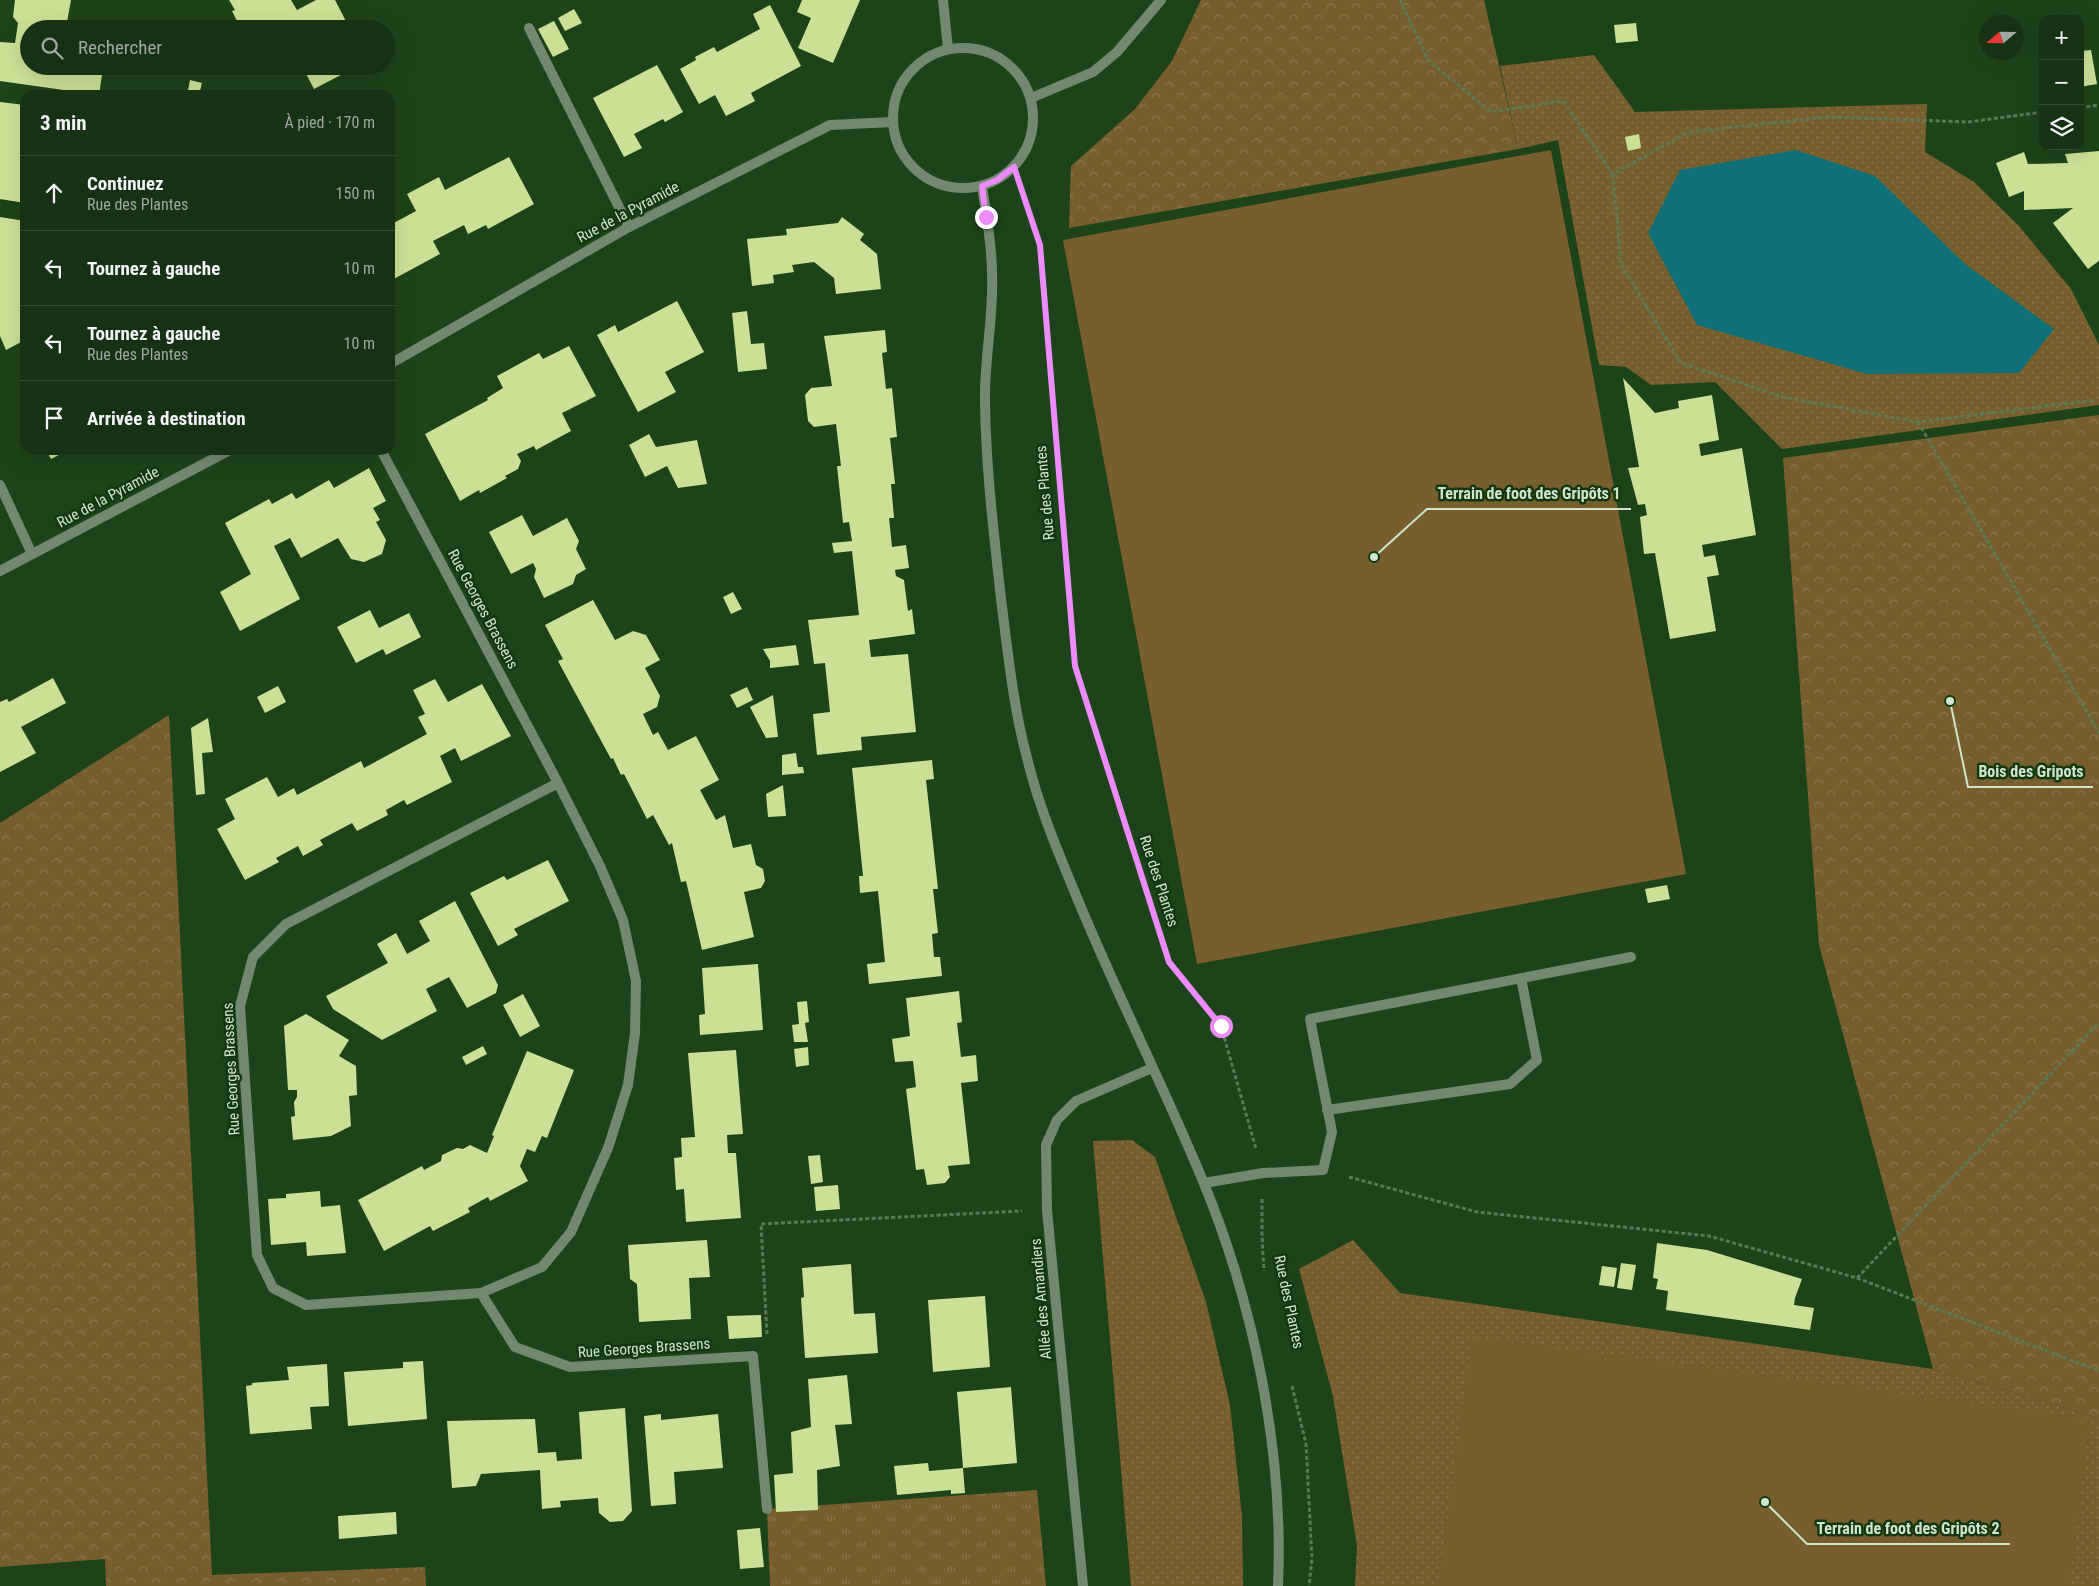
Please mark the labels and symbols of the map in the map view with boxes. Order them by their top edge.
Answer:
north arrow [1979,15,2024,60]
street label: Rue de la Pyramide [574,178,682,246]
route end [975,206,998,229]
street label: Rue des Plantes [1032,445,1058,541]
street label: Rue de la Pyramide [54,463,162,531]
callout: Terrain de foot des Gripôts 1 [1427,478,1631,509]
text: Terrain de foot des Gripôts 1 [1437,484,1621,503]
street label: Rue Georges Brassens [444,546,522,672]
callout: Bois des Gripots [1968,756,2093,787]
text: Bois des Gripots [1978,762,2084,781]
street label: Rue des Plantes [1136,833,1182,929]
street label: Rue Georges Brassens [219,1002,243,1136]
route start [1210,1015,1233,1038]
street label: Allée des Amandiers [1027,1238,1055,1360]
street label: Rue des Plantes [1270,1254,1308,1350]
street label: Rue Georges Brassens [577,1334,711,1362]
callout: Terrain de foot des Gripôts 2 [1807,1513,2010,1544]
text: Terrain de foot des Gripôts 2 [1816,1519,2000,1538]

